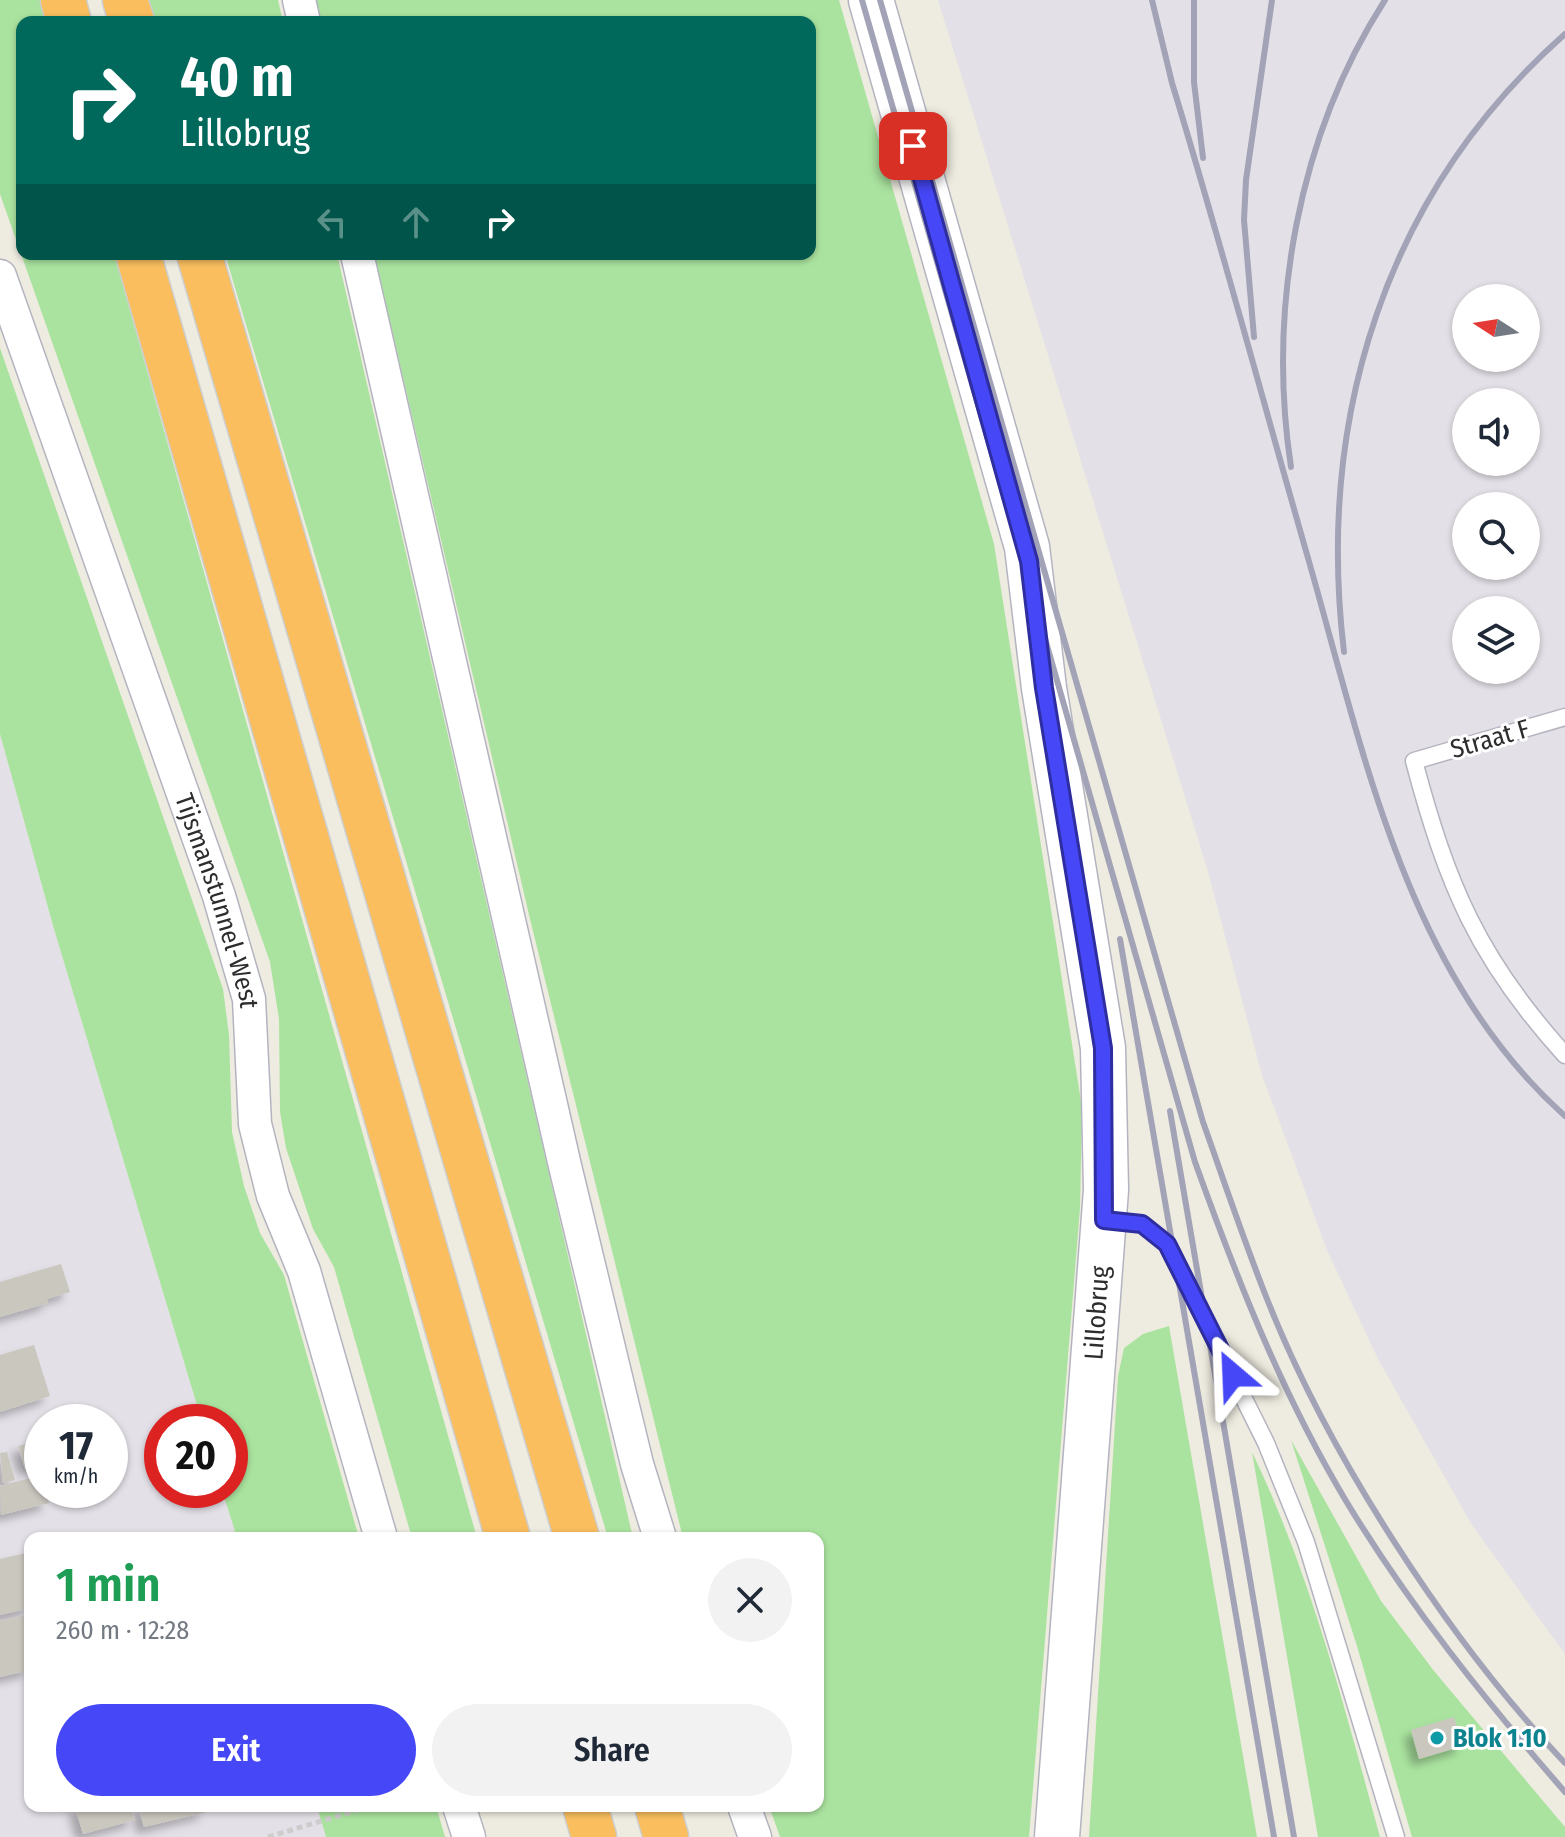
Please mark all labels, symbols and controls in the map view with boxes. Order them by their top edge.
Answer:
text: 40 m [180,44,294,111]
icon: right [48,48,152,152]
text: Lillobrug [180,112,310,156]
pin [879,112,947,180]
icon: arrive [891,124,935,168]
icon: left [310,200,354,244]
icon: ahead [394,200,438,244]
icon: right [478,200,522,244]
north arrow [1452,284,1540,372]
map controls [1452,284,1540,684]
button: sound [1452,388,1540,476]
button: search [1452,492,1540,580]
button: layers [1452,596,1540,684]
street label: Straat F [1447,713,1533,765]
street label: Tijsmanstunnel-West [169,789,265,1009]
street label: Lillobrug [1078,1264,1116,1361]
position arrow [1191,1333,1275,1417]
speed limit sign: 20 [144,1404,248,1508]
text: 17 [59,1422,93,1470]
text: km/h [54,1464,98,1488]
text: 1 min [56,1556,161,1614]
button: close [708,1558,792,1642]
text: 260 m · 12:28 [56,1615,189,1646]
button: Exit [56,1704,416,1796]
button: Share [432,1704,792,1796]
place label: Blok 1.10 [1453,1723,1547,1754]
marker: Blok 1.10 [1428,1729,1446,1747]

